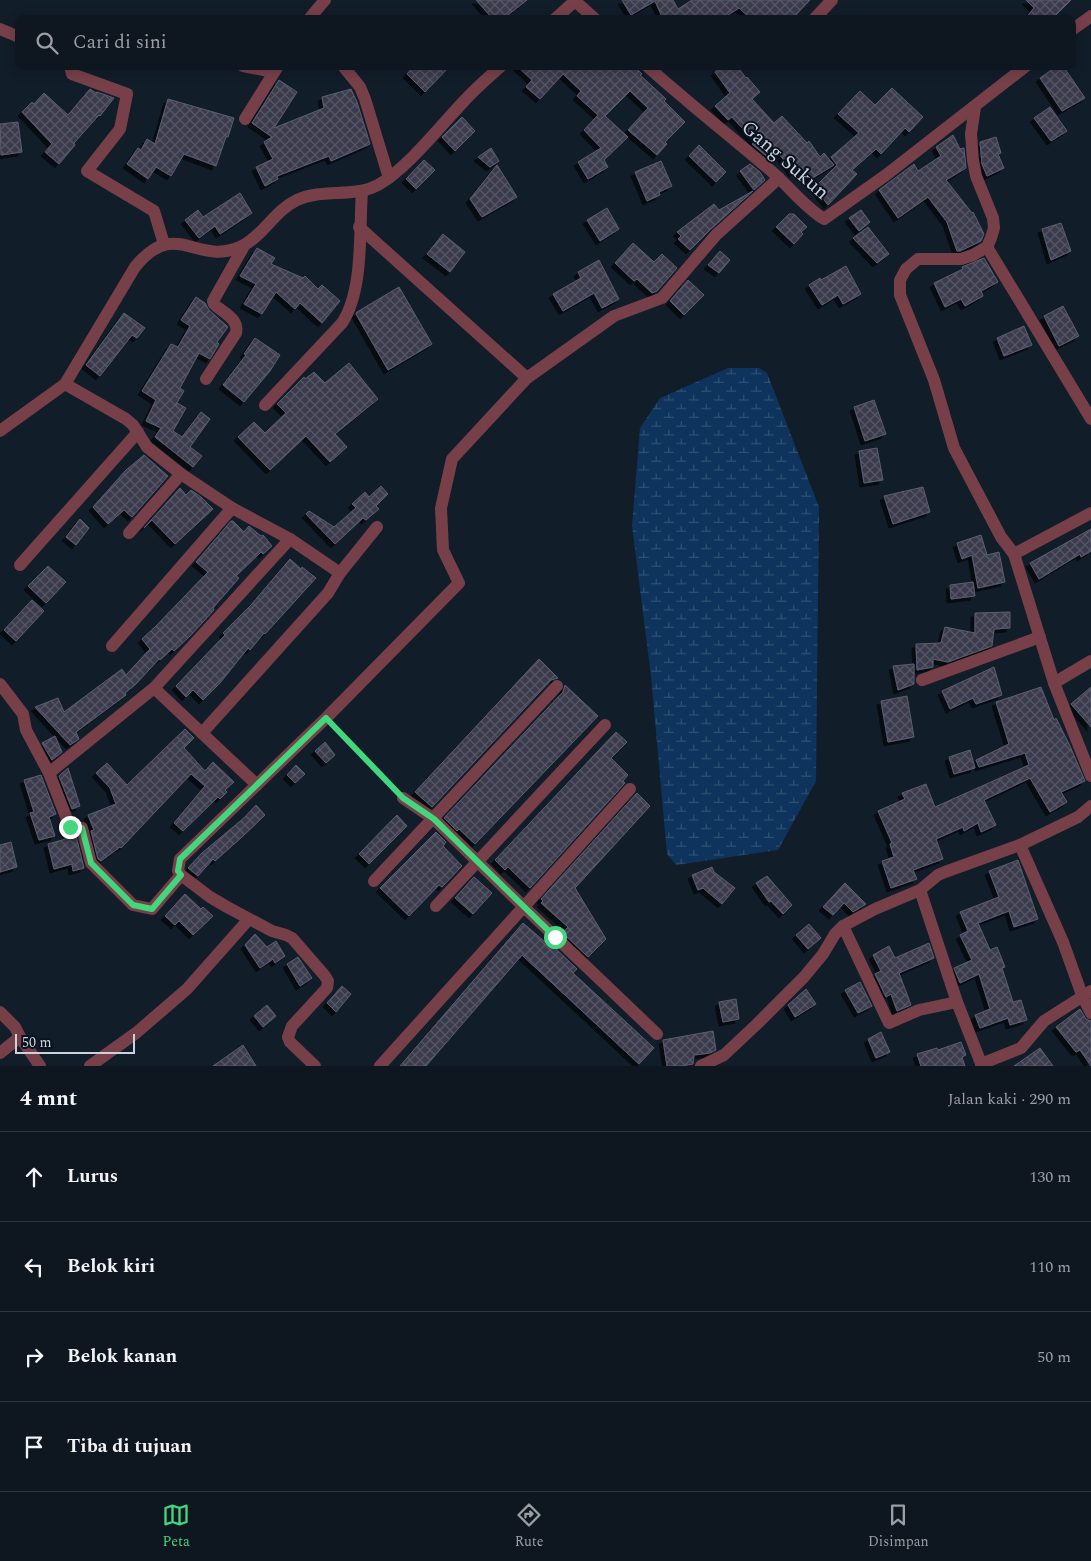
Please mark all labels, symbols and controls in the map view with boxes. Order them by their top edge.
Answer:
search box [15,15,1076,70]
text: Cari di sini [73,28,167,57]
icon: search [33,29,61,57]
street label: Gang Sukun [734,113,836,207]
route end [59,816,82,839]
route start [544,926,567,949]
scale bar [15,1031,135,1054]
text: 50 m [22,1032,52,1053]
text: 4 mnt [20,1083,77,1115]
text: Jalan kaki · 290 m [948,1087,1071,1111]
text: Lurus [67,1162,118,1191]
icon: ahead [20,1163,48,1191]
text: 130 m [1029,1165,1071,1189]
text: Belok kiri [67,1252,155,1281]
icon: left [20,1253,48,1281]
text: 110 m [1029,1255,1071,1279]
text: Belok kanan [67,1342,177,1371]
icon: right [20,1343,48,1371]
text: 50 m [1037,1345,1071,1369]
text: Tiba di tujuan [67,1432,192,1461]
icon: arrive [20,1433,48,1461]
tab: Peta [162,1501,190,1552]
tab: Rute [515,1501,544,1552]
tab: Disimpan [868,1501,929,1552]

